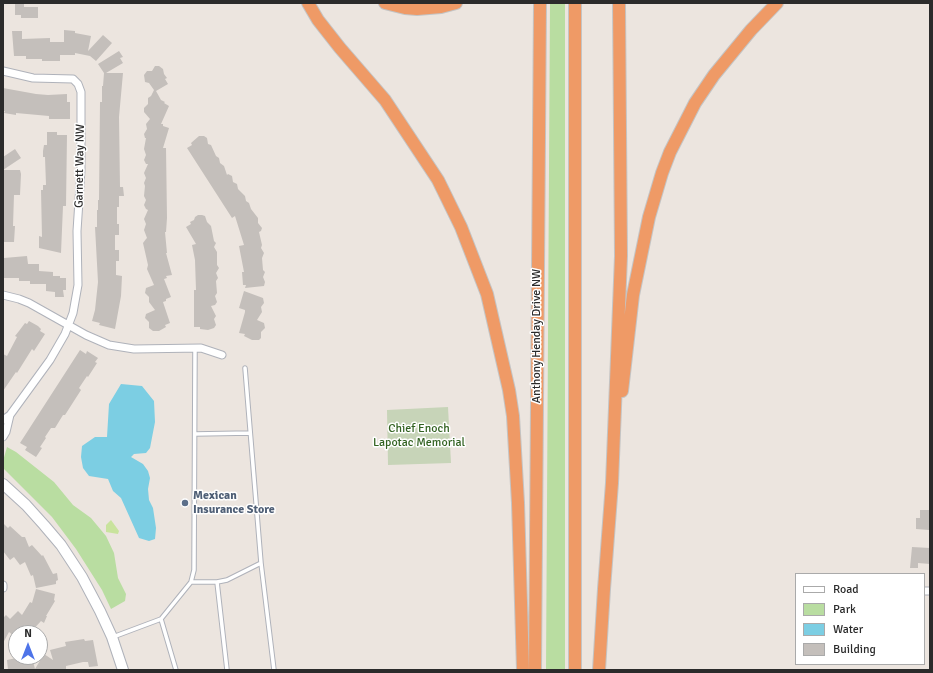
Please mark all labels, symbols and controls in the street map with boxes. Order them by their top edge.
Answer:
street label: Garnett Way NW [72,124,88,208]
street label: Anthony Henday Drive NW [530,269,544,403]
park label: Chief Enoch Lapotac Memorial [373,422,465,450]
place label: Mexican Insurance Store [193,489,275,517]
marker: Mexican Insurance Store [180,498,190,508]
legend [795,573,925,665]
text: Road [833,582,859,597]
text: Park [833,602,856,617]
text: Water [833,622,863,637]
north arrow [8,625,48,665]
text: N [24,627,32,640]
text: Building [833,642,876,657]

